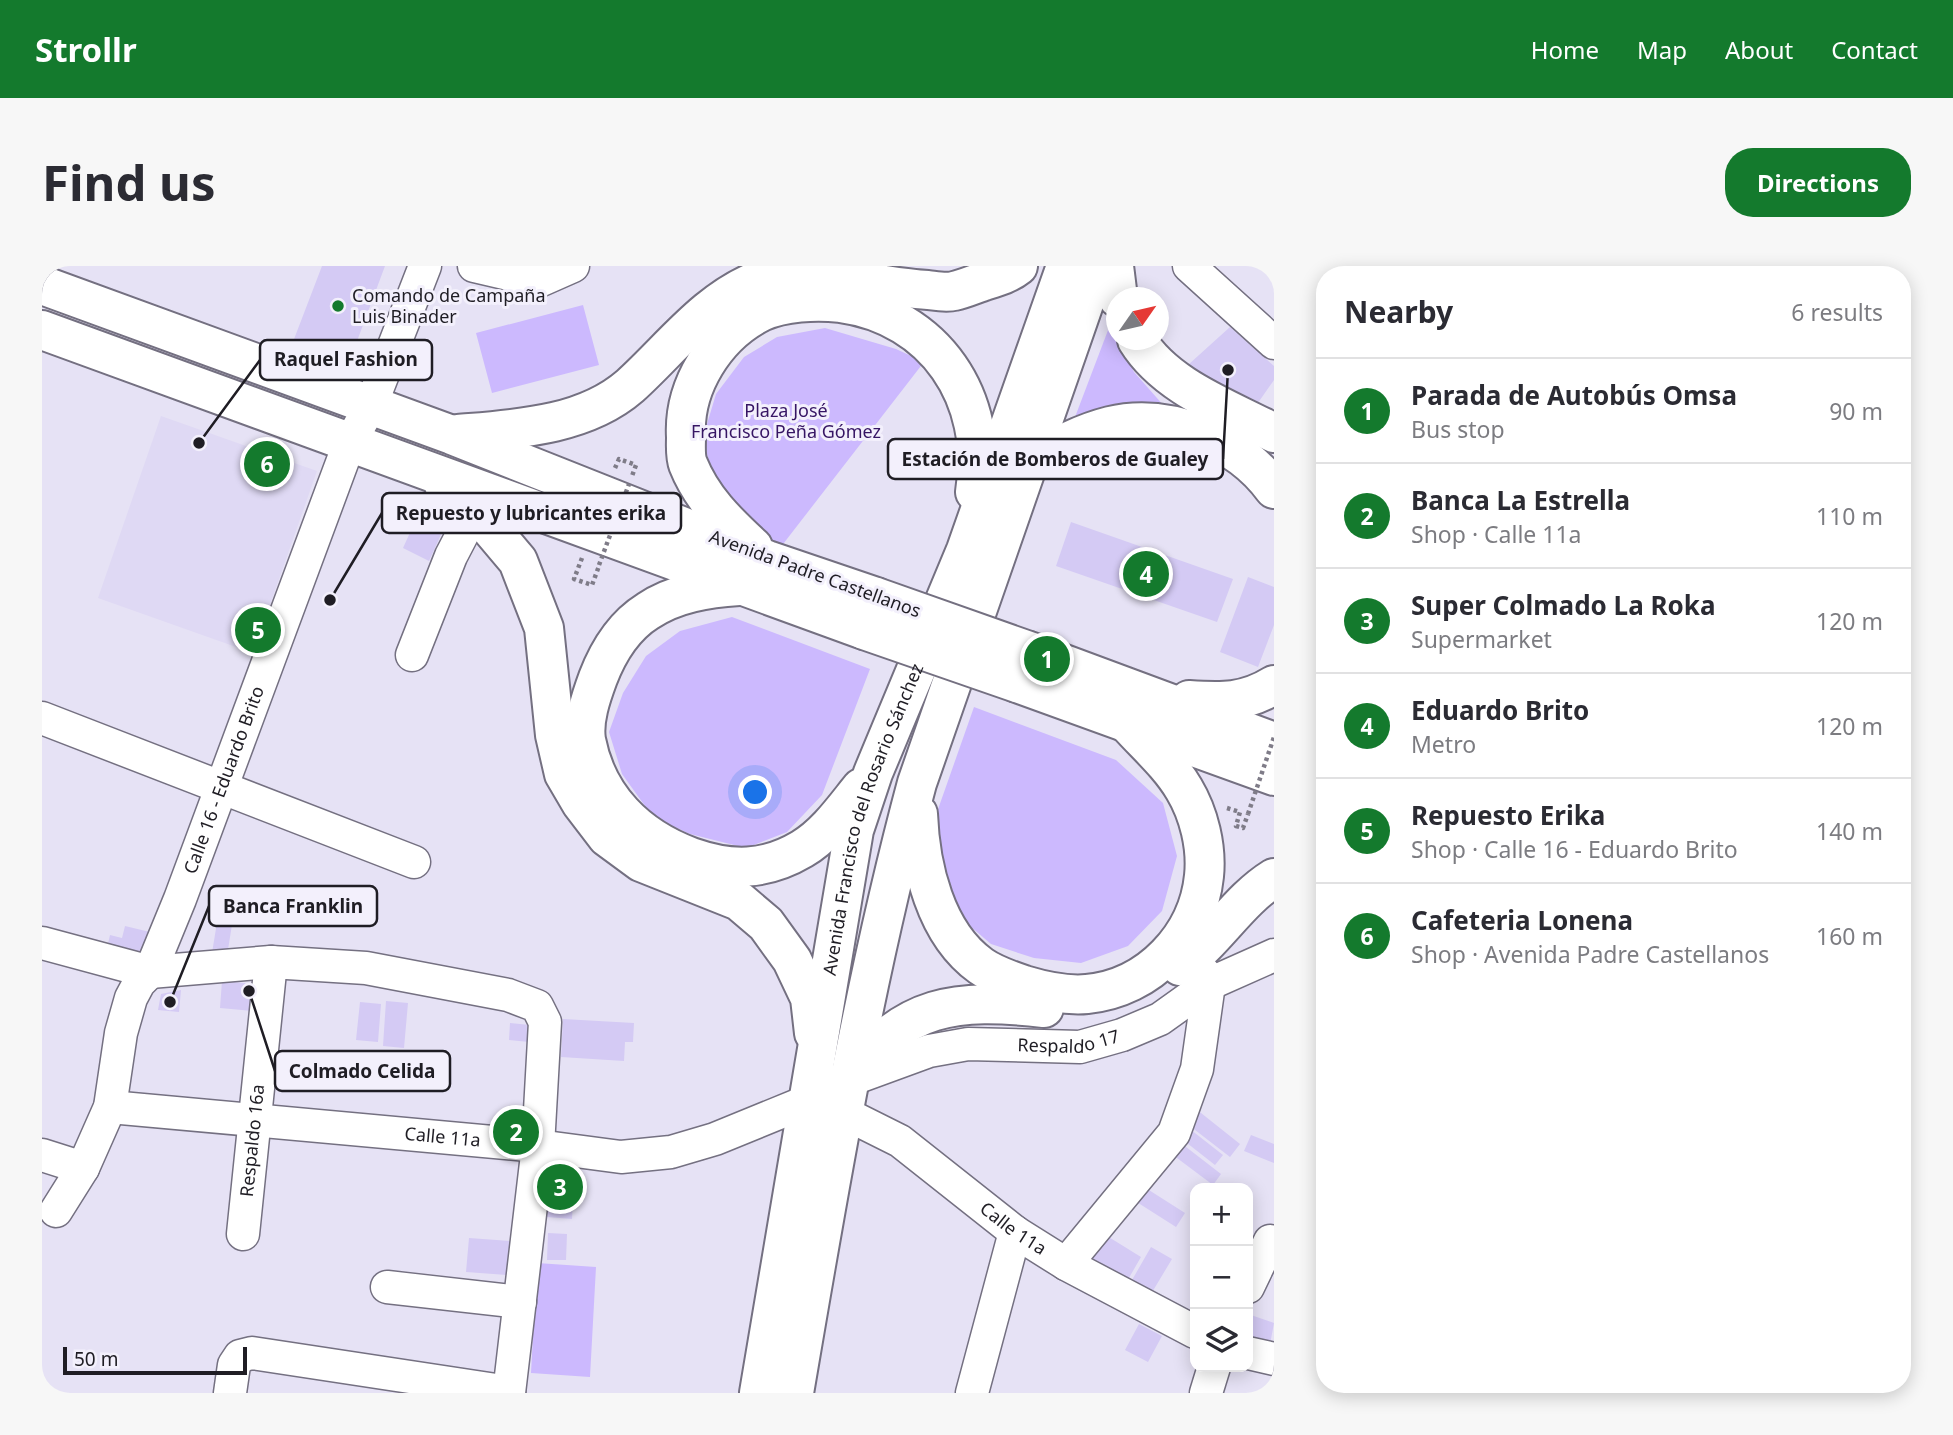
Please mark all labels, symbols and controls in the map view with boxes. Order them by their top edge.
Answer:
text: Strollr [35,27,137,72]
text: Home [1531,33,1599,66]
text: Map [1637,33,1687,66]
text: About [1725,33,1793,66]
text: Contact [1831,33,1918,66]
button: Directions [1725,148,1911,217]
text: Find us [42,149,216,215]
place label: Comando de Campaña Luis Binader [352,283,546,328]
north arrow [1106,287,1169,350]
text: Nearby [1344,291,1453,332]
text: 6 results [1791,296,1883,328]
marker: Comando de Campaña Luis Binader [330,298,346,314]
callout: Raquel Fashion [260,340,432,380]
text: Raquel Fashion [274,346,418,372]
text: Parada de Autobús Omsa [1411,377,1737,413]
text: 1 [1360,395,1374,427]
text: 90 m [1829,395,1883,427]
park label: Plaza José Francisco Peña Gómez [691,398,881,443]
text: Bus stop [1411,413,1505,445]
pin: 6 [244,438,290,490]
callout: Estación de Bomberos de Gualey [888,439,1223,479]
text: Estación de Bomberos de Gualey [902,446,1209,472]
text: Banca La Estrella [1411,482,1630,518]
callout: Repuesto y lubricantes erika [382,493,681,533]
text: Repuesto y lubricantes erika [396,500,666,526]
text: 2 [1360,500,1374,532]
text: 110 m [1816,500,1883,532]
text: Shop · Calle 11a [1411,518,1582,550]
street label: Avenida Padre Castellanos [706,524,924,622]
pin: 4 [1123,548,1169,600]
text: Super Colmado La Roka [1411,587,1716,623]
pin: 5 [235,604,281,656]
text: 3 [1360,605,1374,637]
text: 120 m [1816,605,1883,637]
text: Supermarket [1411,623,1552,655]
pin: 1 [1024,633,1070,685]
street label: Avenida Francisco del Rosario Sánchez [817,660,928,977]
street label: Calle 16 - Eduardo Brito [177,682,269,877]
text: Eduardo Brito [1411,692,1589,728]
text: 4 [1360,710,1374,742]
text: 120 m [1816,710,1883,742]
text: Metro [1411,728,1476,760]
your location [738,775,772,809]
text: Repuesto Erika [1411,797,1605,833]
text: 5 [1360,815,1374,847]
text: 140 m [1816,815,1883,847]
text: Shop · Calle 16 - Eduardo Brito [1411,833,1738,865]
callout: Banca Franklin [209,886,377,926]
text: Banca Franklin [223,893,363,919]
text: Cafeteria Lonena [1411,902,1633,938]
text: 6 [1360,920,1374,952]
text: 160 m [1816,920,1883,952]
text: Shop · Avenida Padre Castellanos [1411,938,1769,970]
street label: Respaldo 17 [1017,1023,1122,1058]
callout: Colmado Celida [275,1051,450,1091]
text: Colmado Celida [289,1058,435,1084]
street label: Respaldo 16a [234,1083,269,1198]
pin: 2 [493,1106,539,1158]
street label: Calle 11a [404,1121,482,1152]
pin: 3 [537,1161,583,1213]
map controls [1190,1183,1253,1372]
button: + [1190,1183,1253,1246]
street label: Calle 11a [975,1196,1051,1260]
button: − [1190,1246,1253,1309]
button: layers [1190,1309,1253,1372]
scale bar [63,1344,247,1376]
text: 50 m [74,1346,118,1372]

